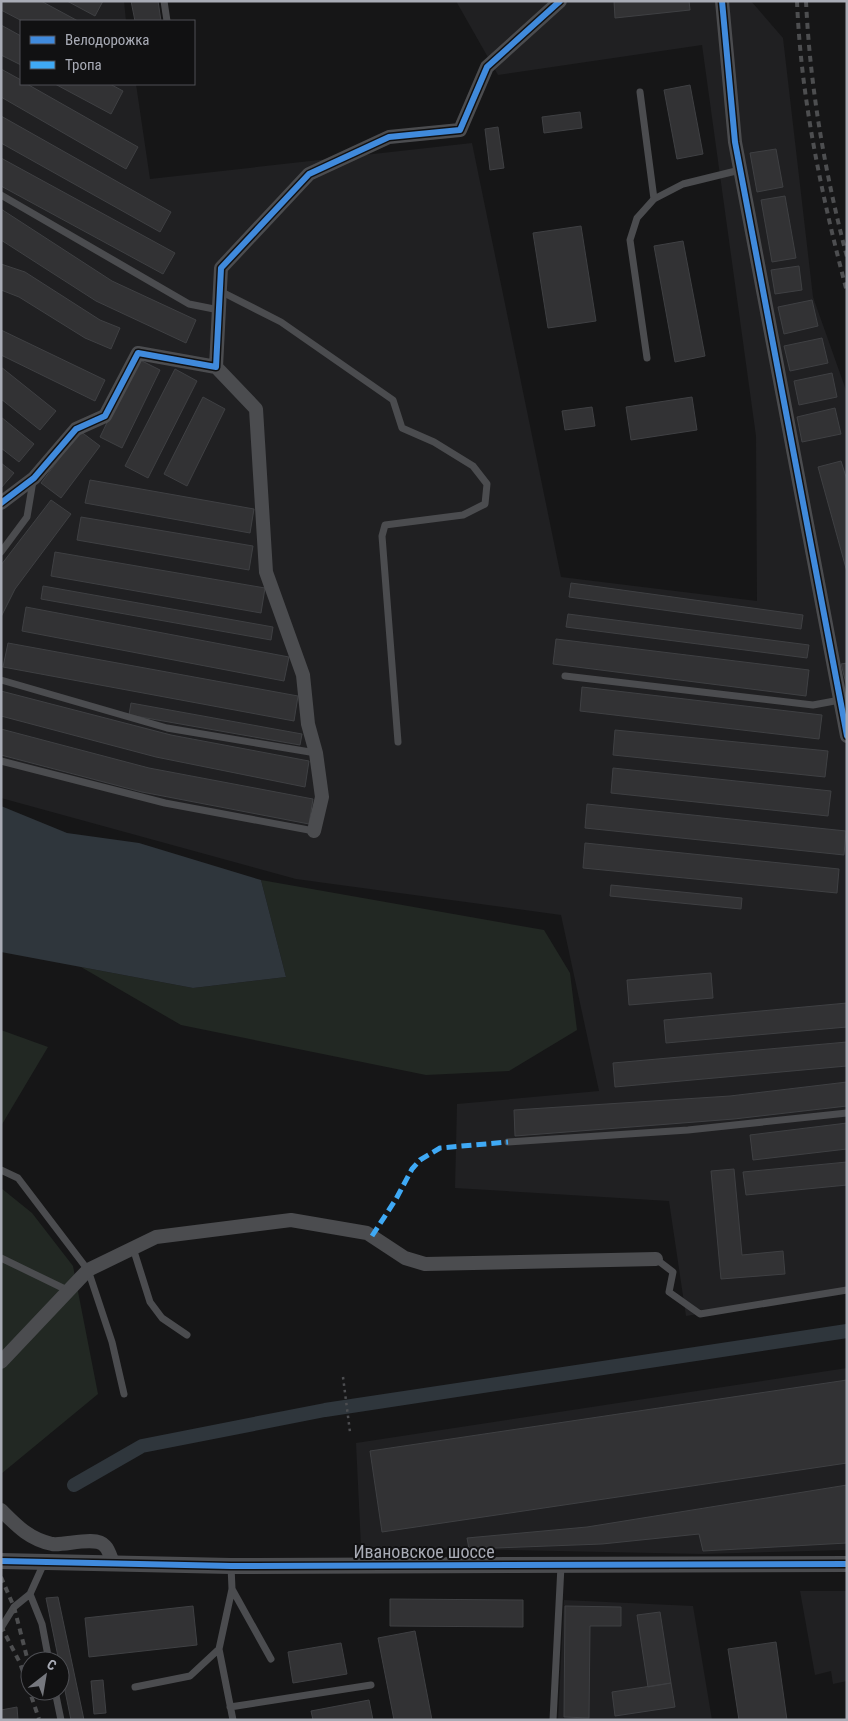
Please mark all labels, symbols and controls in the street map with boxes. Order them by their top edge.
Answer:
legend [20,20,195,85]
text: Велодорожка [65,31,150,49]
text: Тропа [65,56,102,74]
street label: Ивановское шоссе [353,1541,495,1562]
north arrow [20,1651,70,1701]
text: С [44,1656,59,1674]

